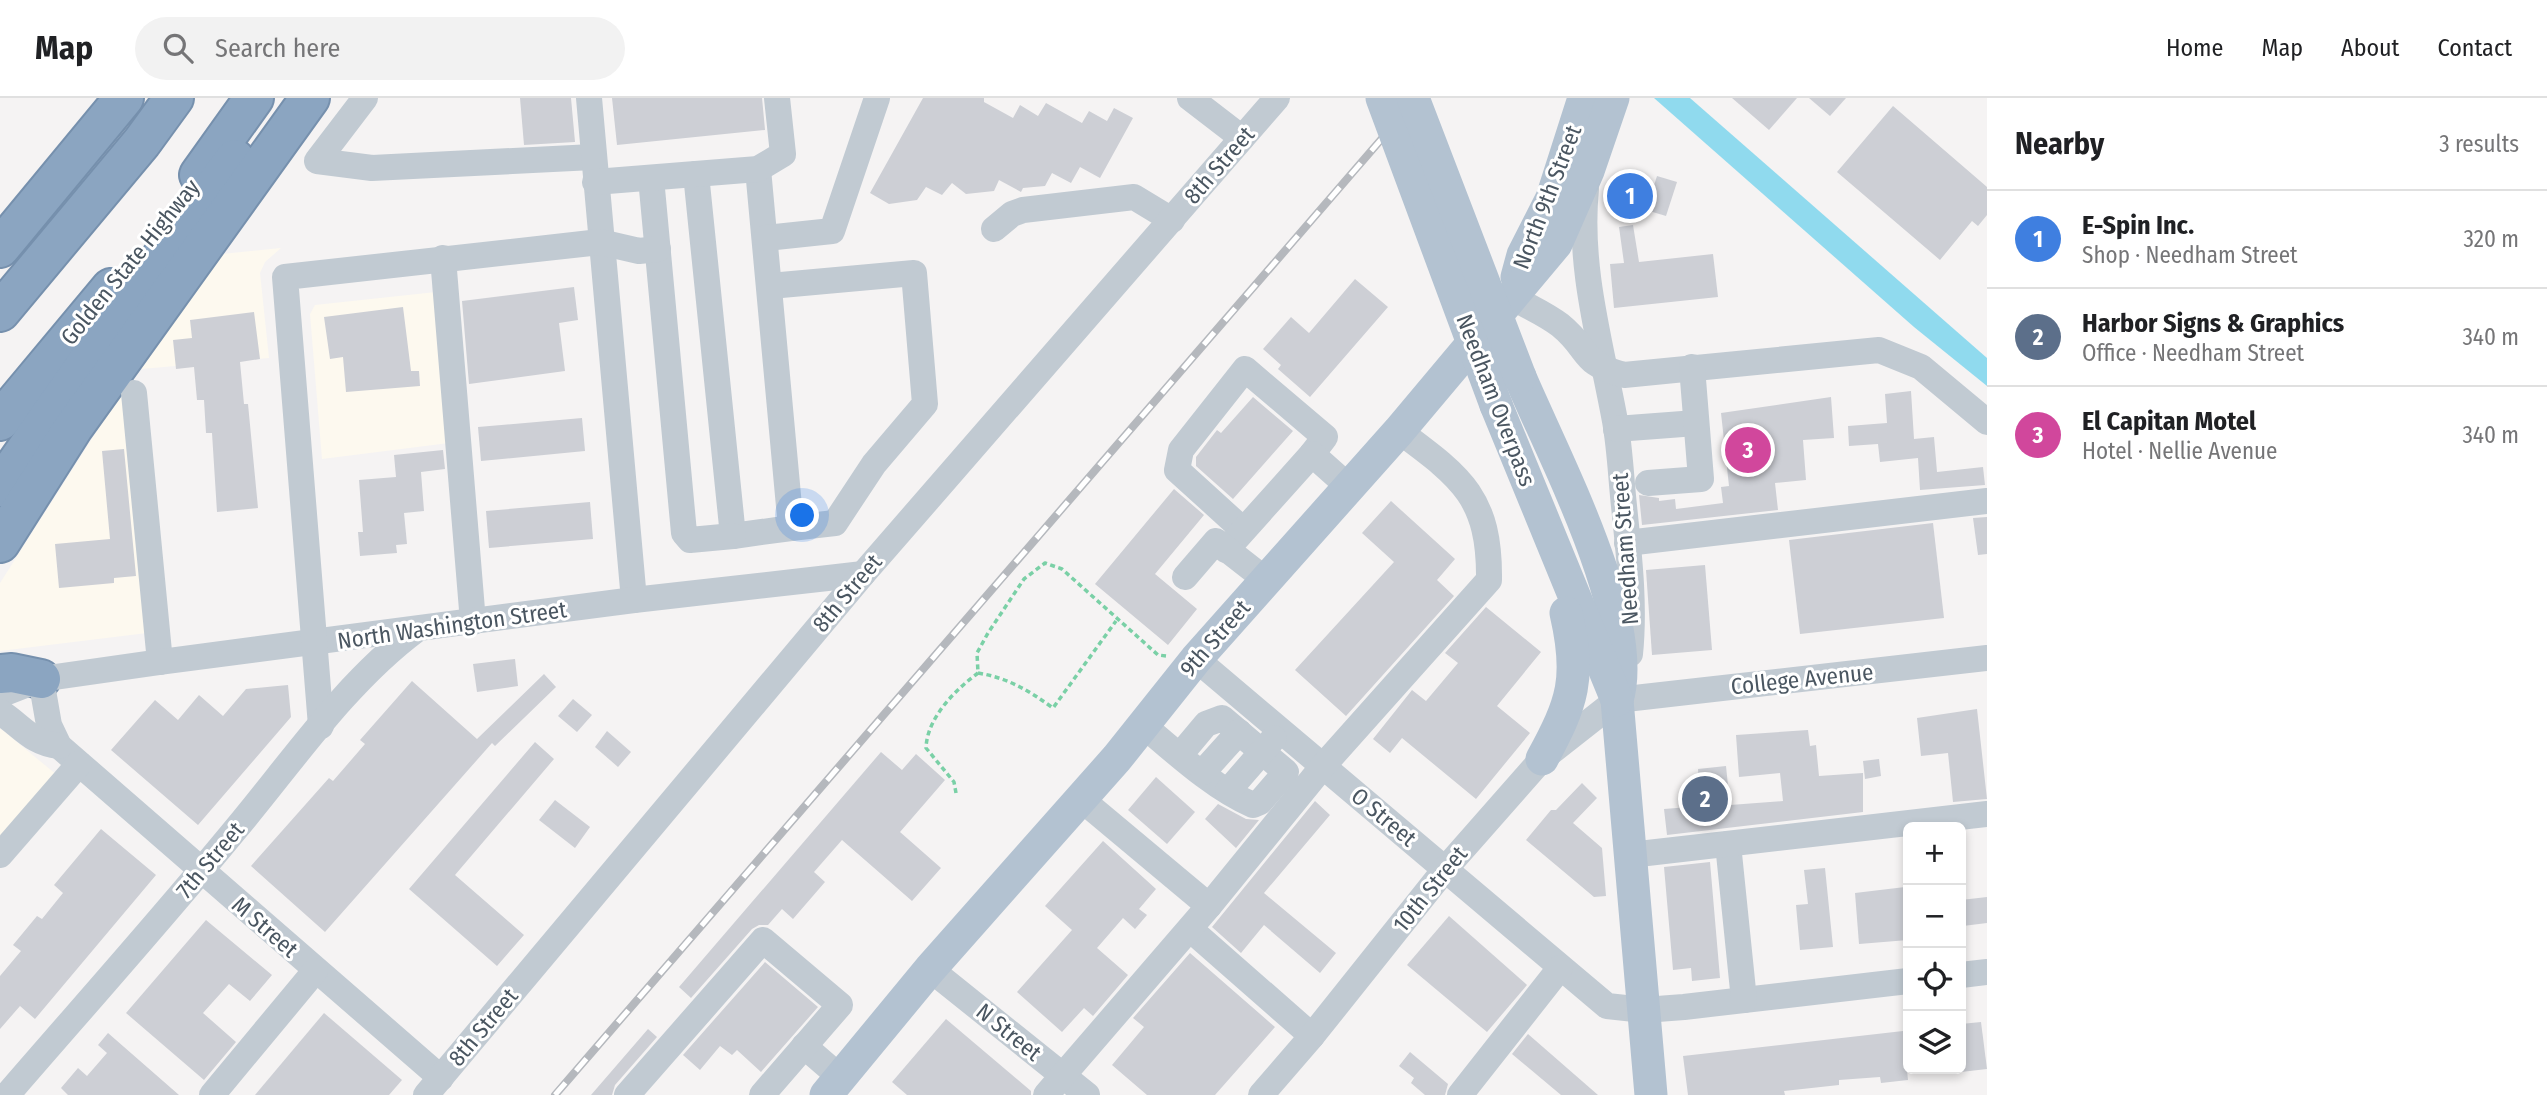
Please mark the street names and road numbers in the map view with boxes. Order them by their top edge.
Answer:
street label: 8th Street [1178,120,1260,209]
street label: North 9th Street [1507,121,1587,273]
street label: Golden State Highway [55,173,206,350]
street label: Needham Overpass [1450,310,1542,490]
street label: Needham Street [1606,472,1644,626]
street label: 8th Street [806,548,888,638]
street label: 9th Street [1174,593,1256,682]
street label: North Washington Street [336,595,569,655]
street label: College Avenue [1729,658,1875,700]
street label: O Street [1346,782,1423,853]
street label: 7th Street [170,816,250,904]
street label: 10th Street [1387,840,1473,938]
street label: M Street [226,891,304,964]
street label: 8th Street [442,982,524,1072]
street label: N Street [971,997,1048,1067]

